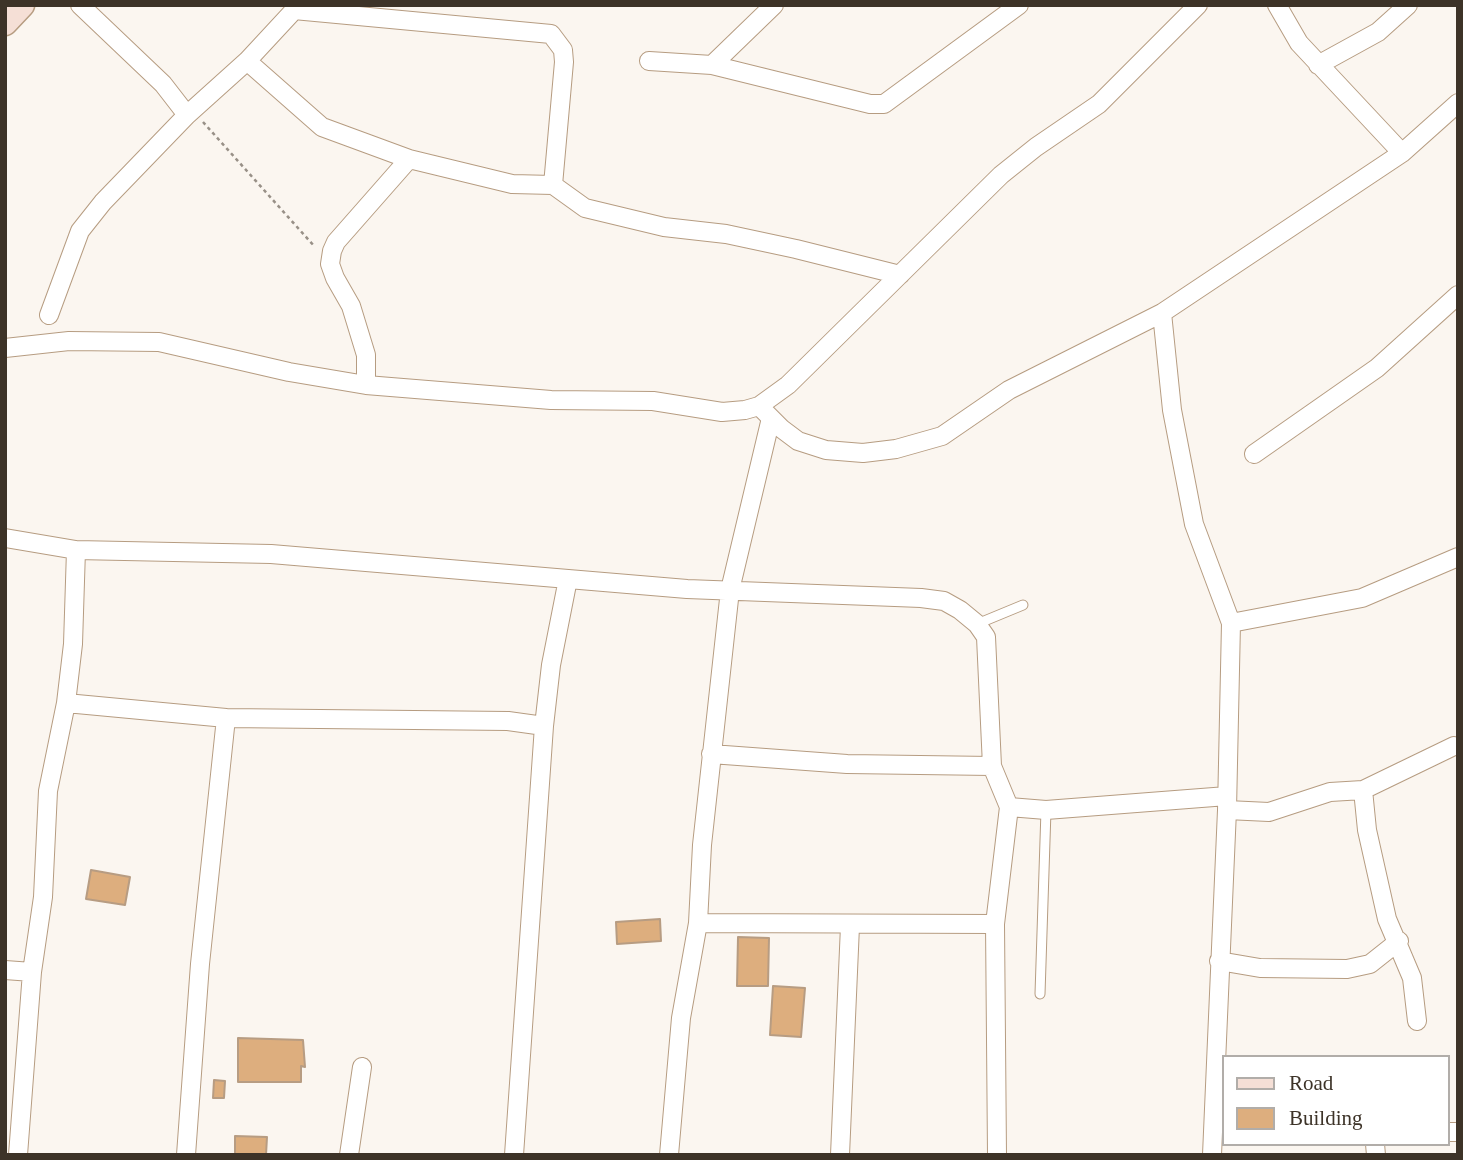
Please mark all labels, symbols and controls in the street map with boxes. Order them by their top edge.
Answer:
legend [1222,1055,1449,1146]
text: Road [1289,1071,1333,1095]
text: Building [1289,1106,1363,1130]

